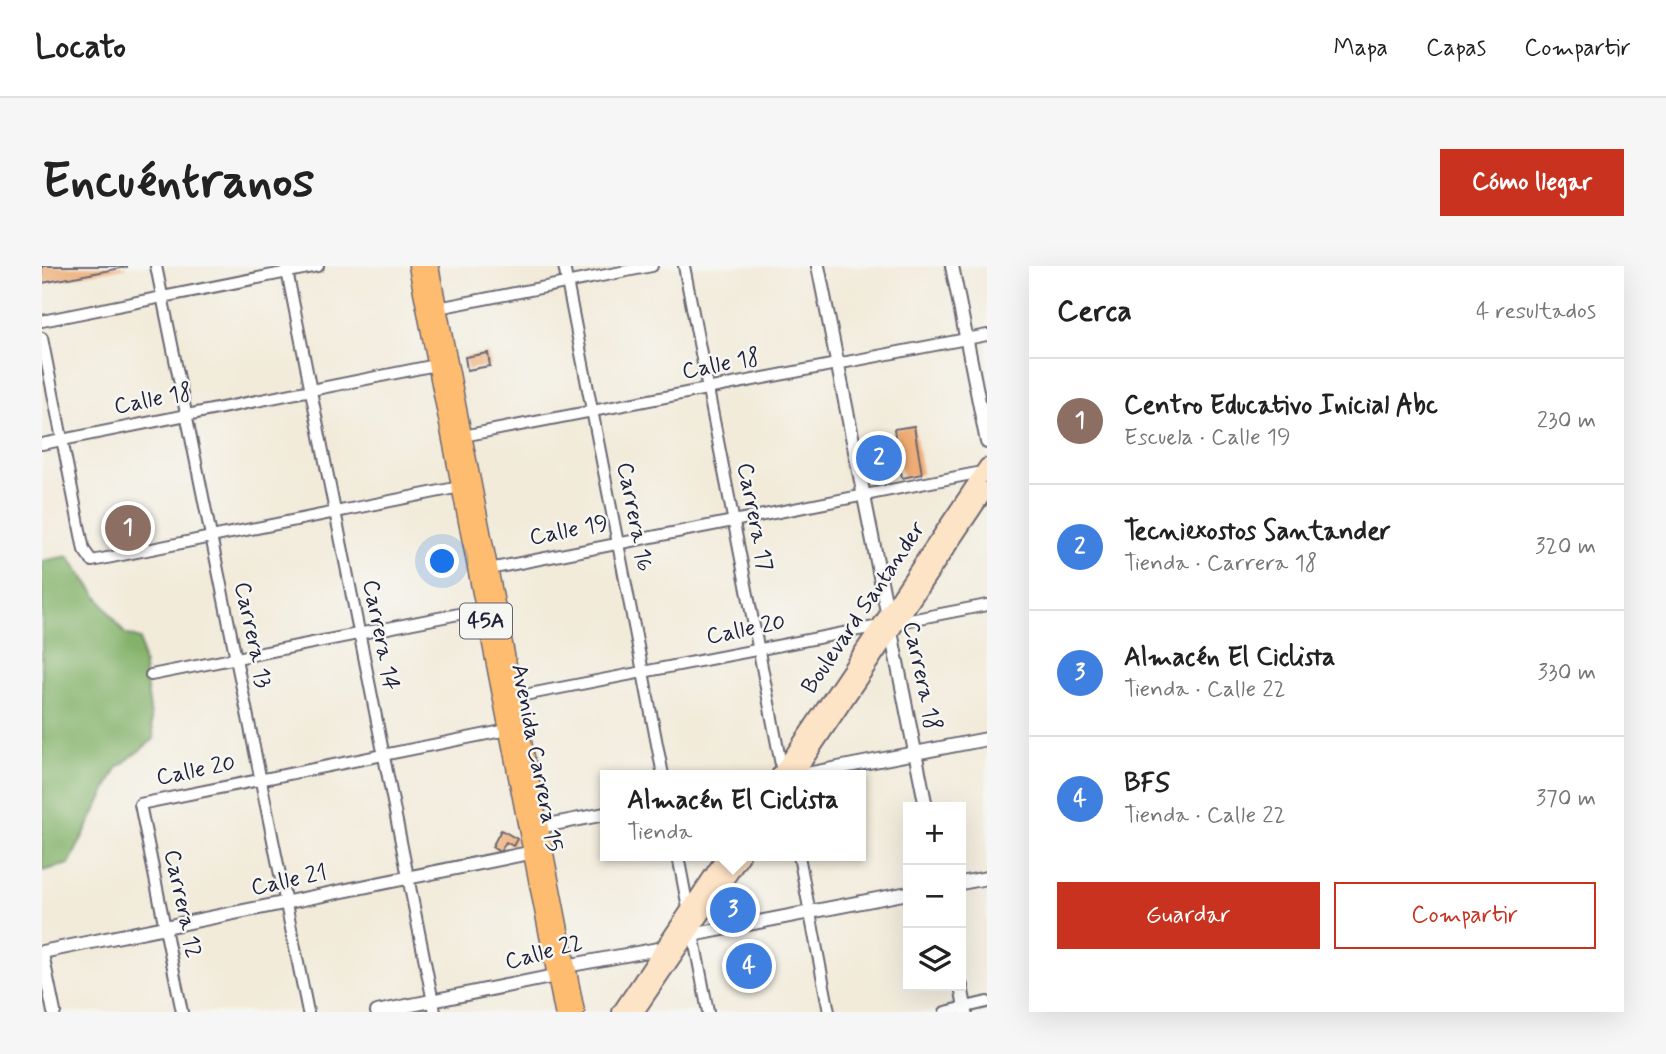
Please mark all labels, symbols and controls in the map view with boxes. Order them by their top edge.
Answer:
text: Locato [35,26,126,70]
text: Mapa [1333,33,1388,64]
text: Capas [1426,33,1486,64]
text: Compartir [1524,33,1631,64]
button: Cómo llegar [1440,149,1624,216]
text: Encuéntranos [42,150,314,215]
text: Cerca [1057,292,1132,331]
text: 4 resultados [1476,297,1596,327]
street label: Calle 18 [680,343,762,387]
street label: Calle 18 [112,378,194,422]
text: Centro Educativo Inicial Abc [1124,389,1438,423]
text: 1 [1075,406,1085,436]
text: 230 m [1537,406,1596,436]
text: Escuela · Calle 19 [1124,423,1291,453]
pin: 2 [856,432,902,484]
street label: Carrera 16 [609,460,659,574]
street label: Carrera 17 [729,460,779,574]
pin: 1 [105,502,151,554]
street label: Calle 19 [527,509,611,553]
street label: Boulevard Santander [795,515,933,700]
text: Tecniexostos Santander [1124,515,1391,549]
text: 2 [1074,532,1086,562]
text: 320 m [1535,532,1596,562]
your location [425,544,459,578]
text: Tienda · Carrera 18 [1124,549,1317,579]
street label: Carrera 14 [355,577,405,693]
street label: Carrera 13 [226,579,278,691]
road number: 45A [460,604,512,638]
street label: Calle 20 [704,608,788,652]
street label: Carrera 18 [895,619,947,733]
text: Almacén El Ciclista [1124,641,1335,675]
text: 3 [1075,658,1085,688]
text: 330 m [1538,658,1596,688]
street label: Avenida Carrera 15 [503,661,569,855]
text: Tienda · Calle 22 [1124,675,1286,705]
street label: Calle 20 [154,749,238,793]
text: BFS [1124,767,1170,801]
popup [600,770,866,861]
text: Almacén El Ciclista [627,784,839,818]
text: 4 [1073,784,1087,814]
text: 370 m [1536,784,1596,814]
text: Tienda · Calle 22 [1124,801,1286,831]
map controls [903,802,966,991]
button: + [903,802,966,865]
text: Tienda [627,818,692,848]
street label: Carrera 12 [156,847,208,961]
street label: Calle 21 [248,858,330,904]
button: − [903,865,966,928]
button: Guardar [1057,882,1320,949]
button: Compartir [1334,882,1596,949]
pin: 3 [710,884,756,936]
street label: Calle 22 [502,928,586,978]
button: layers [903,928,966,991]
pin: 4 [726,940,772,992]

